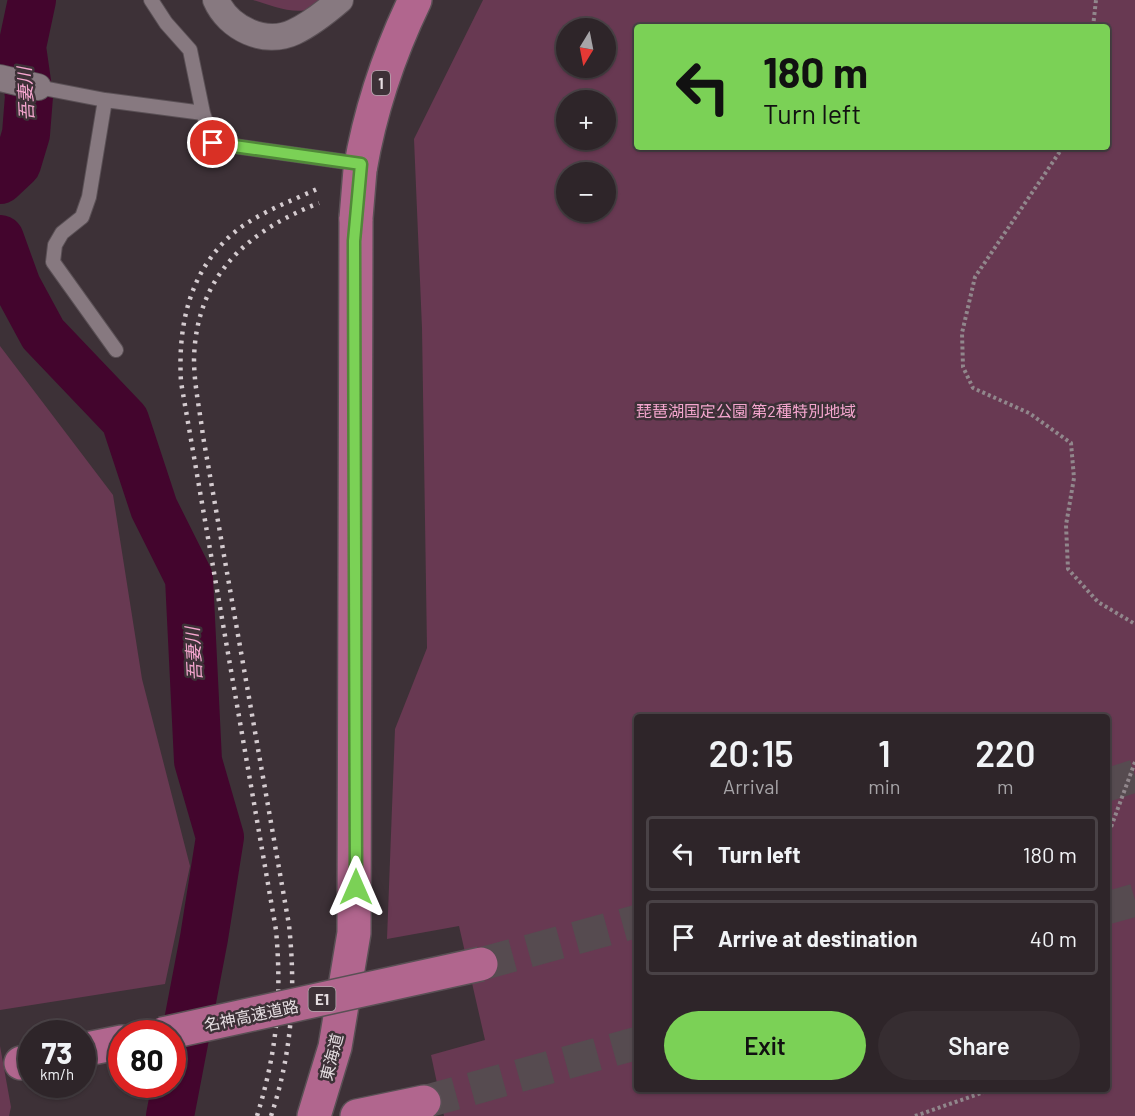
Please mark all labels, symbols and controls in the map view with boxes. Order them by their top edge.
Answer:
north arrow [556,18,616,78]
map controls [556,18,616,222]
text: 180 m [763,46,868,96]
icon: left [664,48,742,126]
water label: 吾妻川 [12,64,37,122]
road number: 1 [372,71,390,95]
button: + [556,90,616,150]
text: Turn left [763,97,861,129]
pin [187,117,238,168]
icon: arrive [196,126,229,159]
button: − [556,162,616,222]
park label: 琵琶湖国定公園 第2種特別地域 [636,401,856,420]
water label: 吾妻川 [180,624,205,682]
text: 20:15 [709,731,794,774]
text: 1 [878,731,891,774]
text: 220 [975,731,1035,774]
text: Arrival [723,774,779,798]
text: min [868,774,901,798]
text: m [997,774,1014,798]
icon: left [667,837,700,870]
text: Turn left [718,841,801,867]
text: 180 m [1023,841,1077,867]
position arrow [324,855,388,919]
icon: arrive [667,921,700,954]
text: Arrive at destination [718,925,917,951]
text: 40 m [1030,925,1077,951]
road number: E1 [308,987,336,1011]
street label: 名神高速道路 [202,996,300,1034]
button: Exit [664,1011,866,1080]
button: Share [878,1011,1080,1080]
speed limit sign: 80 [108,1020,186,1098]
street label: 東海道 [316,1031,346,1083]
text: 73 [41,1034,73,1070]
text: km/h [40,1065,74,1083]

